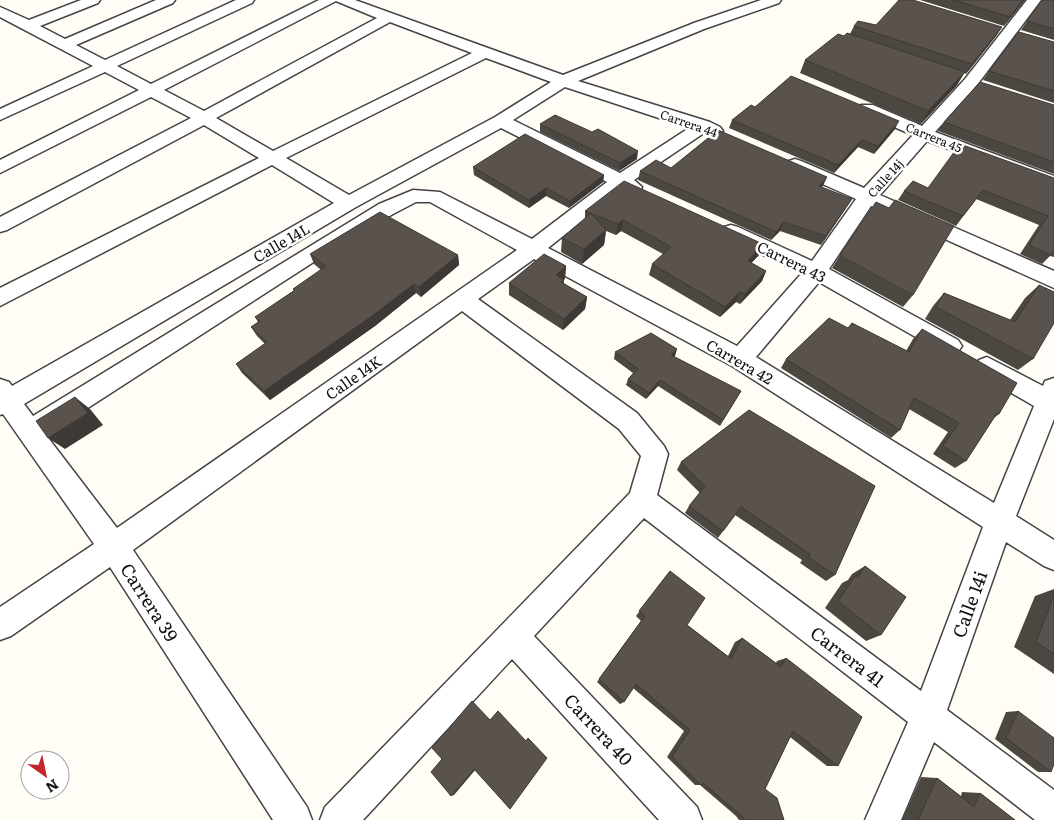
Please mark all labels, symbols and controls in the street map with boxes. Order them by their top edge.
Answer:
street label: Carrera 44 [658,105,721,141]
street label: Carrera 45 [903,118,965,156]
street label: Calle 14j [863,155,907,201]
street label: Calle 14L [248,216,314,268]
street label: Carrera 43 [753,234,831,288]
street label: Carrera 42 [702,333,778,390]
street label: Calle 14K [320,349,386,405]
street label: Carrera 39 [114,557,186,647]
street label: Calle 14i [944,567,994,641]
street label: Carrera 41 [805,619,891,693]
street label: Carrera 40 [558,687,640,771]
north arrow [20,750,70,800]
text: N [42,775,63,798]

